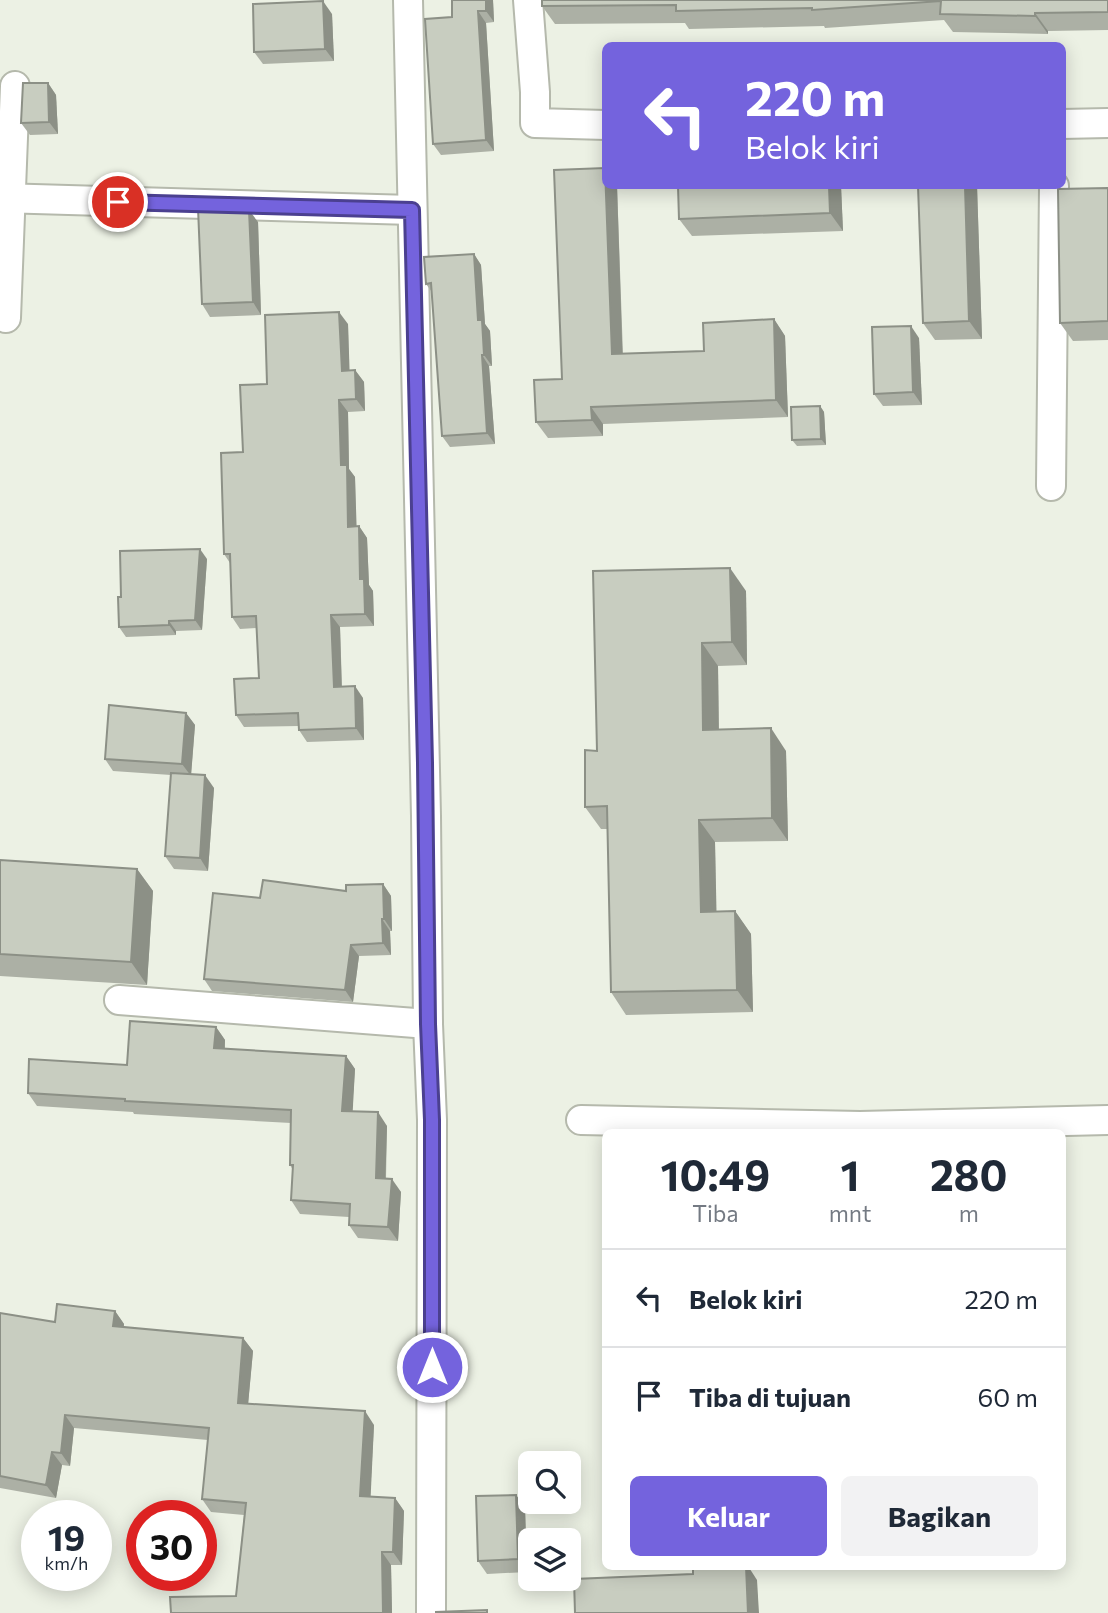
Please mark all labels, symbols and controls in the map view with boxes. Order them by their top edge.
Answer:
text: 220 m [745,66,885,126]
icon: left [630,70,721,161]
text: Belok kiri [745,126,880,166]
pin [88,172,148,232]
icon: arrive [99,183,137,221]
text: 10:49 [661,1148,770,1200]
text: 1 [841,1148,860,1200]
text: 280 [930,1148,1007,1200]
text: Tiba [692,1199,739,1227]
text: mnt [829,1199,871,1227]
text: m [959,1199,979,1227]
icon: left [630,1279,668,1317]
text: Belok kiri [689,1283,803,1314]
text: 220 m [965,1283,1038,1314]
position arrow [395,1330,469,1404]
icon: arrive [630,1377,668,1415]
text: Tiba di tujuan [689,1381,851,1412]
text: 60 m [978,1381,1038,1412]
map controls [518,1451,581,1591]
button: search [518,1451,581,1514]
button: Keluar [630,1476,827,1556]
button: Bagikan [841,1476,1038,1556]
speed limit sign: 30 [126,1500,217,1591]
text: 19 [48,1515,85,1558]
button: layers [518,1528,581,1591]
text: km/h [45,1552,88,1574]

